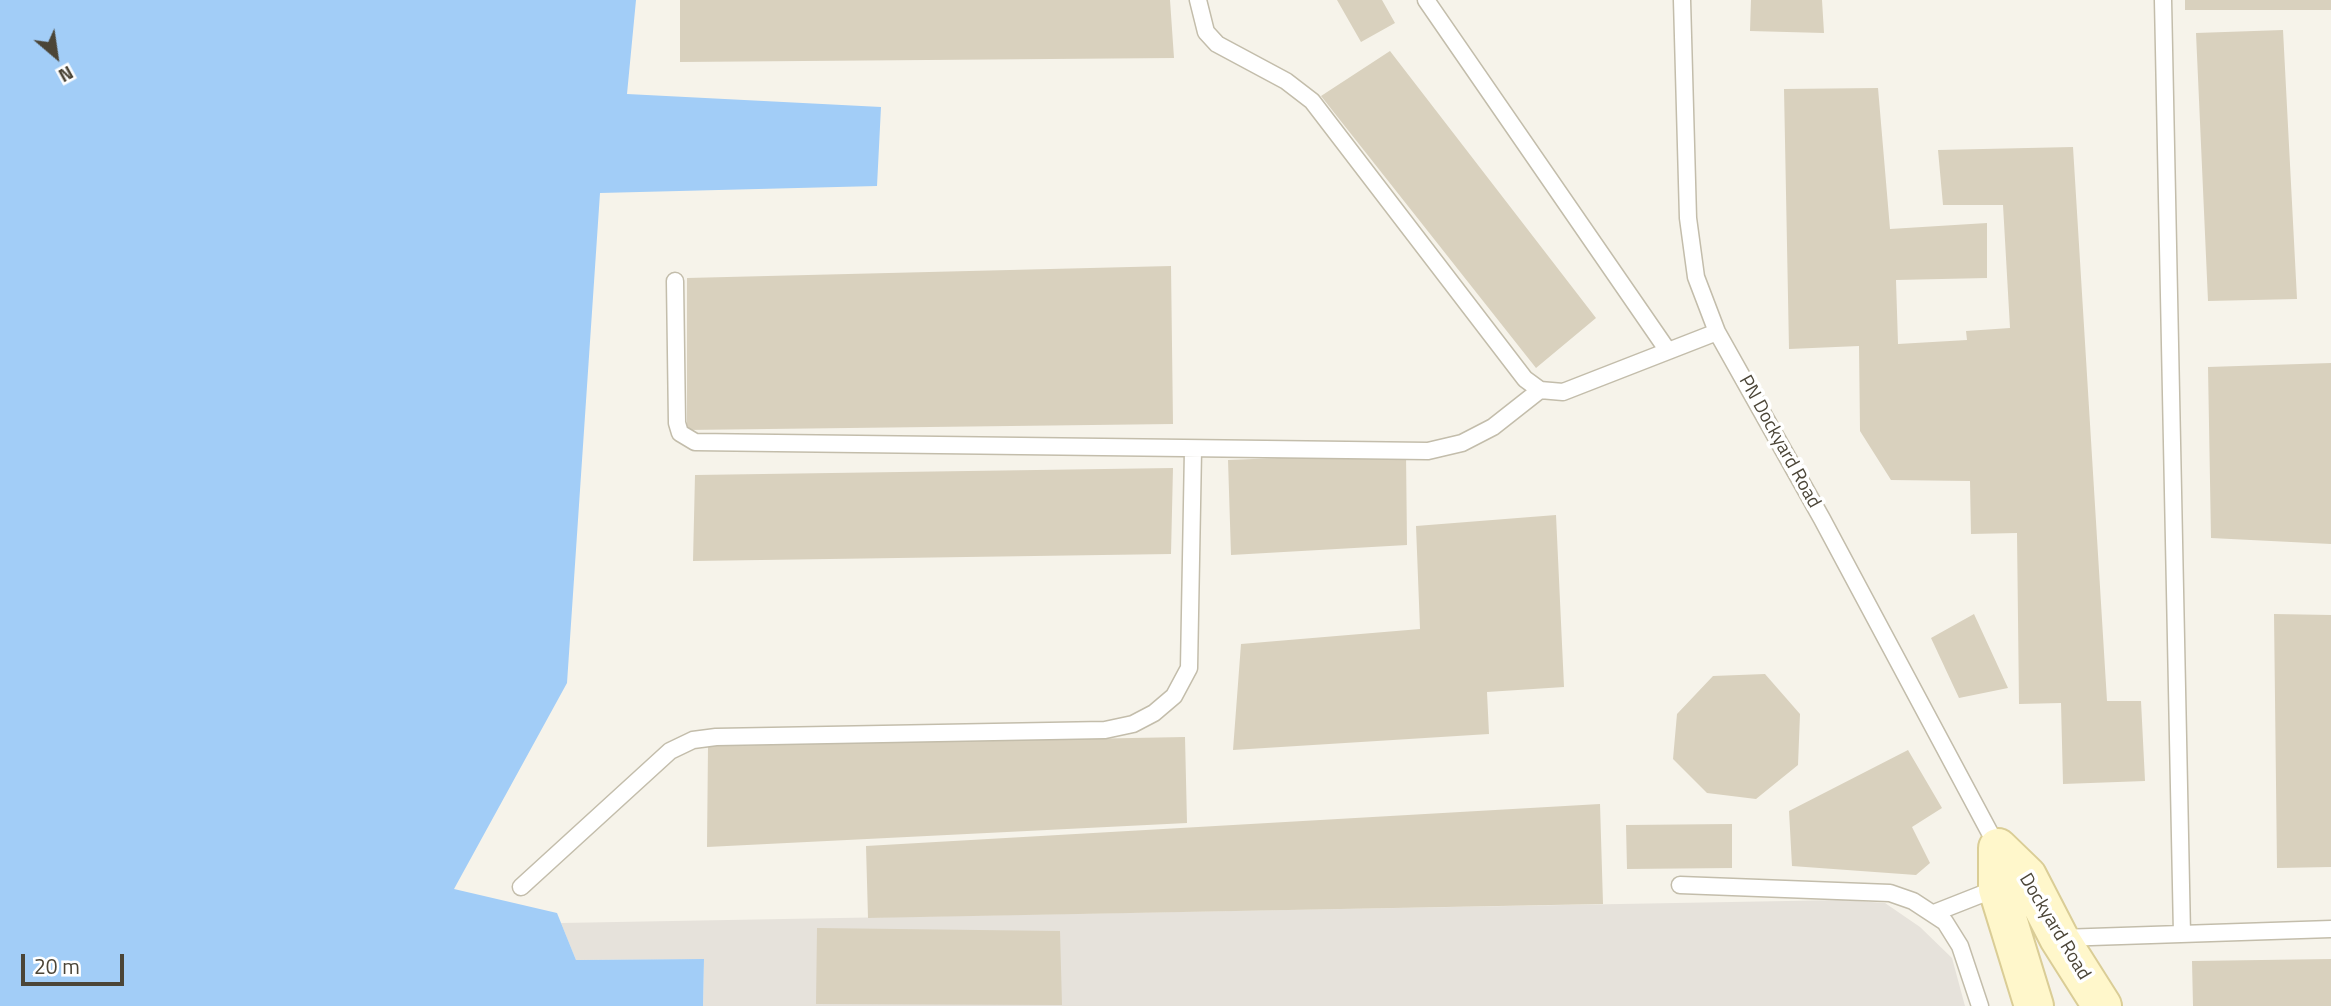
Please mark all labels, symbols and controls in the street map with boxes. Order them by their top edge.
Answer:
north arrow [21,21,91,91]
text: N [54,59,79,91]
street label: PN Dockyard Road [1733,372,1825,512]
street label: Dockyard Road [2013,870,2095,984]
scale bar [24,940,128,984]
text: 20 m [34,950,80,982]

